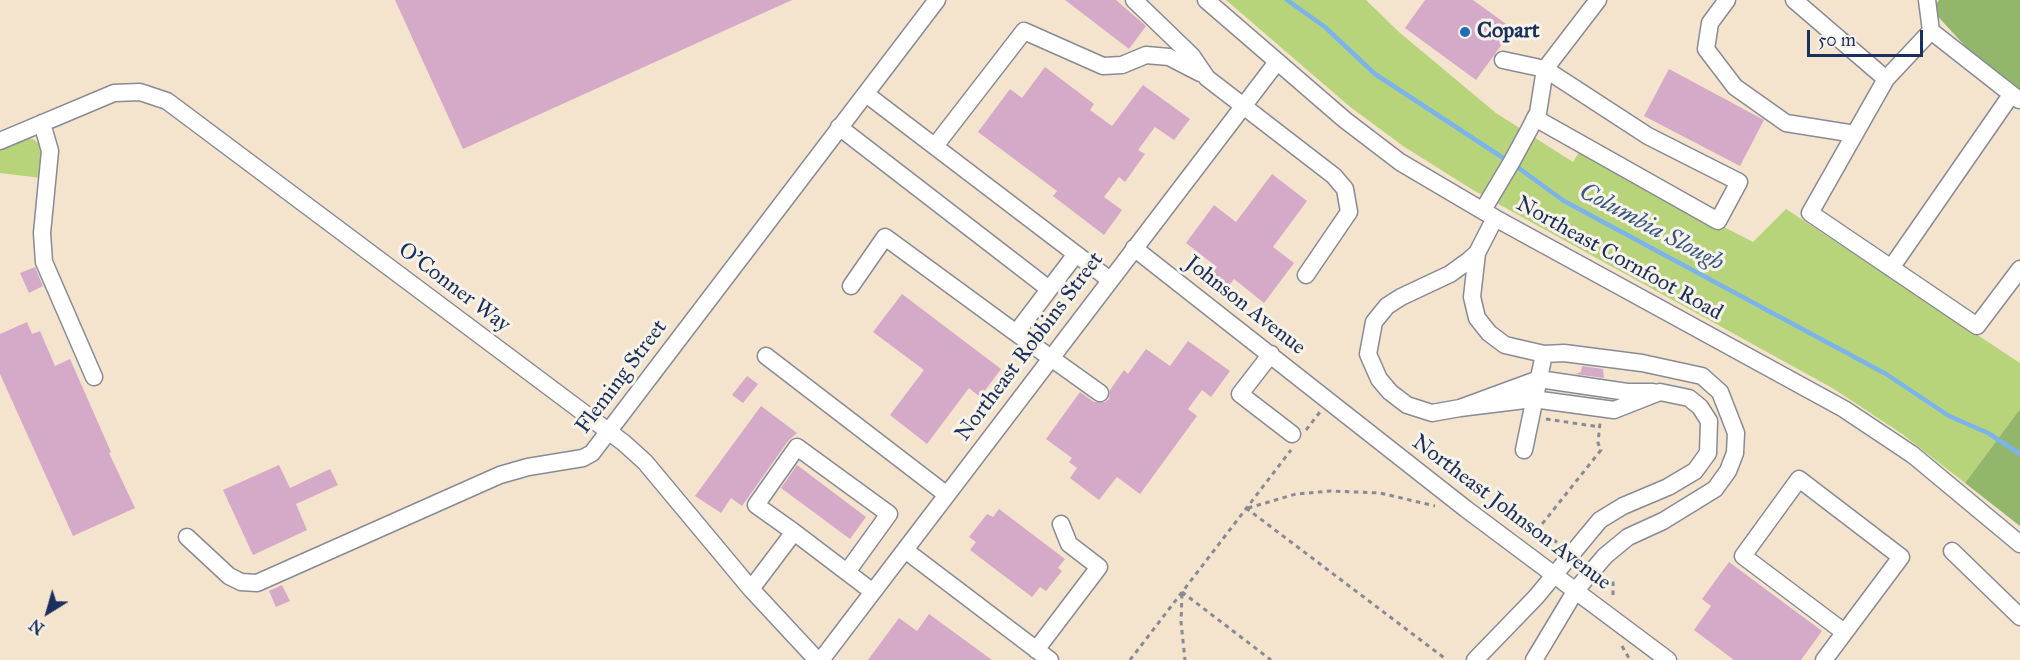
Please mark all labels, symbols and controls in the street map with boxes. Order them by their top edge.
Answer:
scale bar [1810,18,1926,56]
place label: Copart [1477,19,1540,45]
marker: Copart [1458,25,1472,39]
text: 50 m [1818,29,1856,51]
water label: Columbia Slough [1574,178,1728,278]
street label: Northeast Cornfoot Road [1511,191,1727,327]
street label: O'Conner Way [393,237,515,339]
street label: Northeast Robbins Street [950,247,1110,447]
street label: Johnson Avenue [1179,251,1311,361]
street label: Fleming Street [571,315,673,439]
street label: Northeast Johnson Avenue [1406,430,1616,596]
north arrow [18,582,78,642]
text: N [26,615,48,638]

